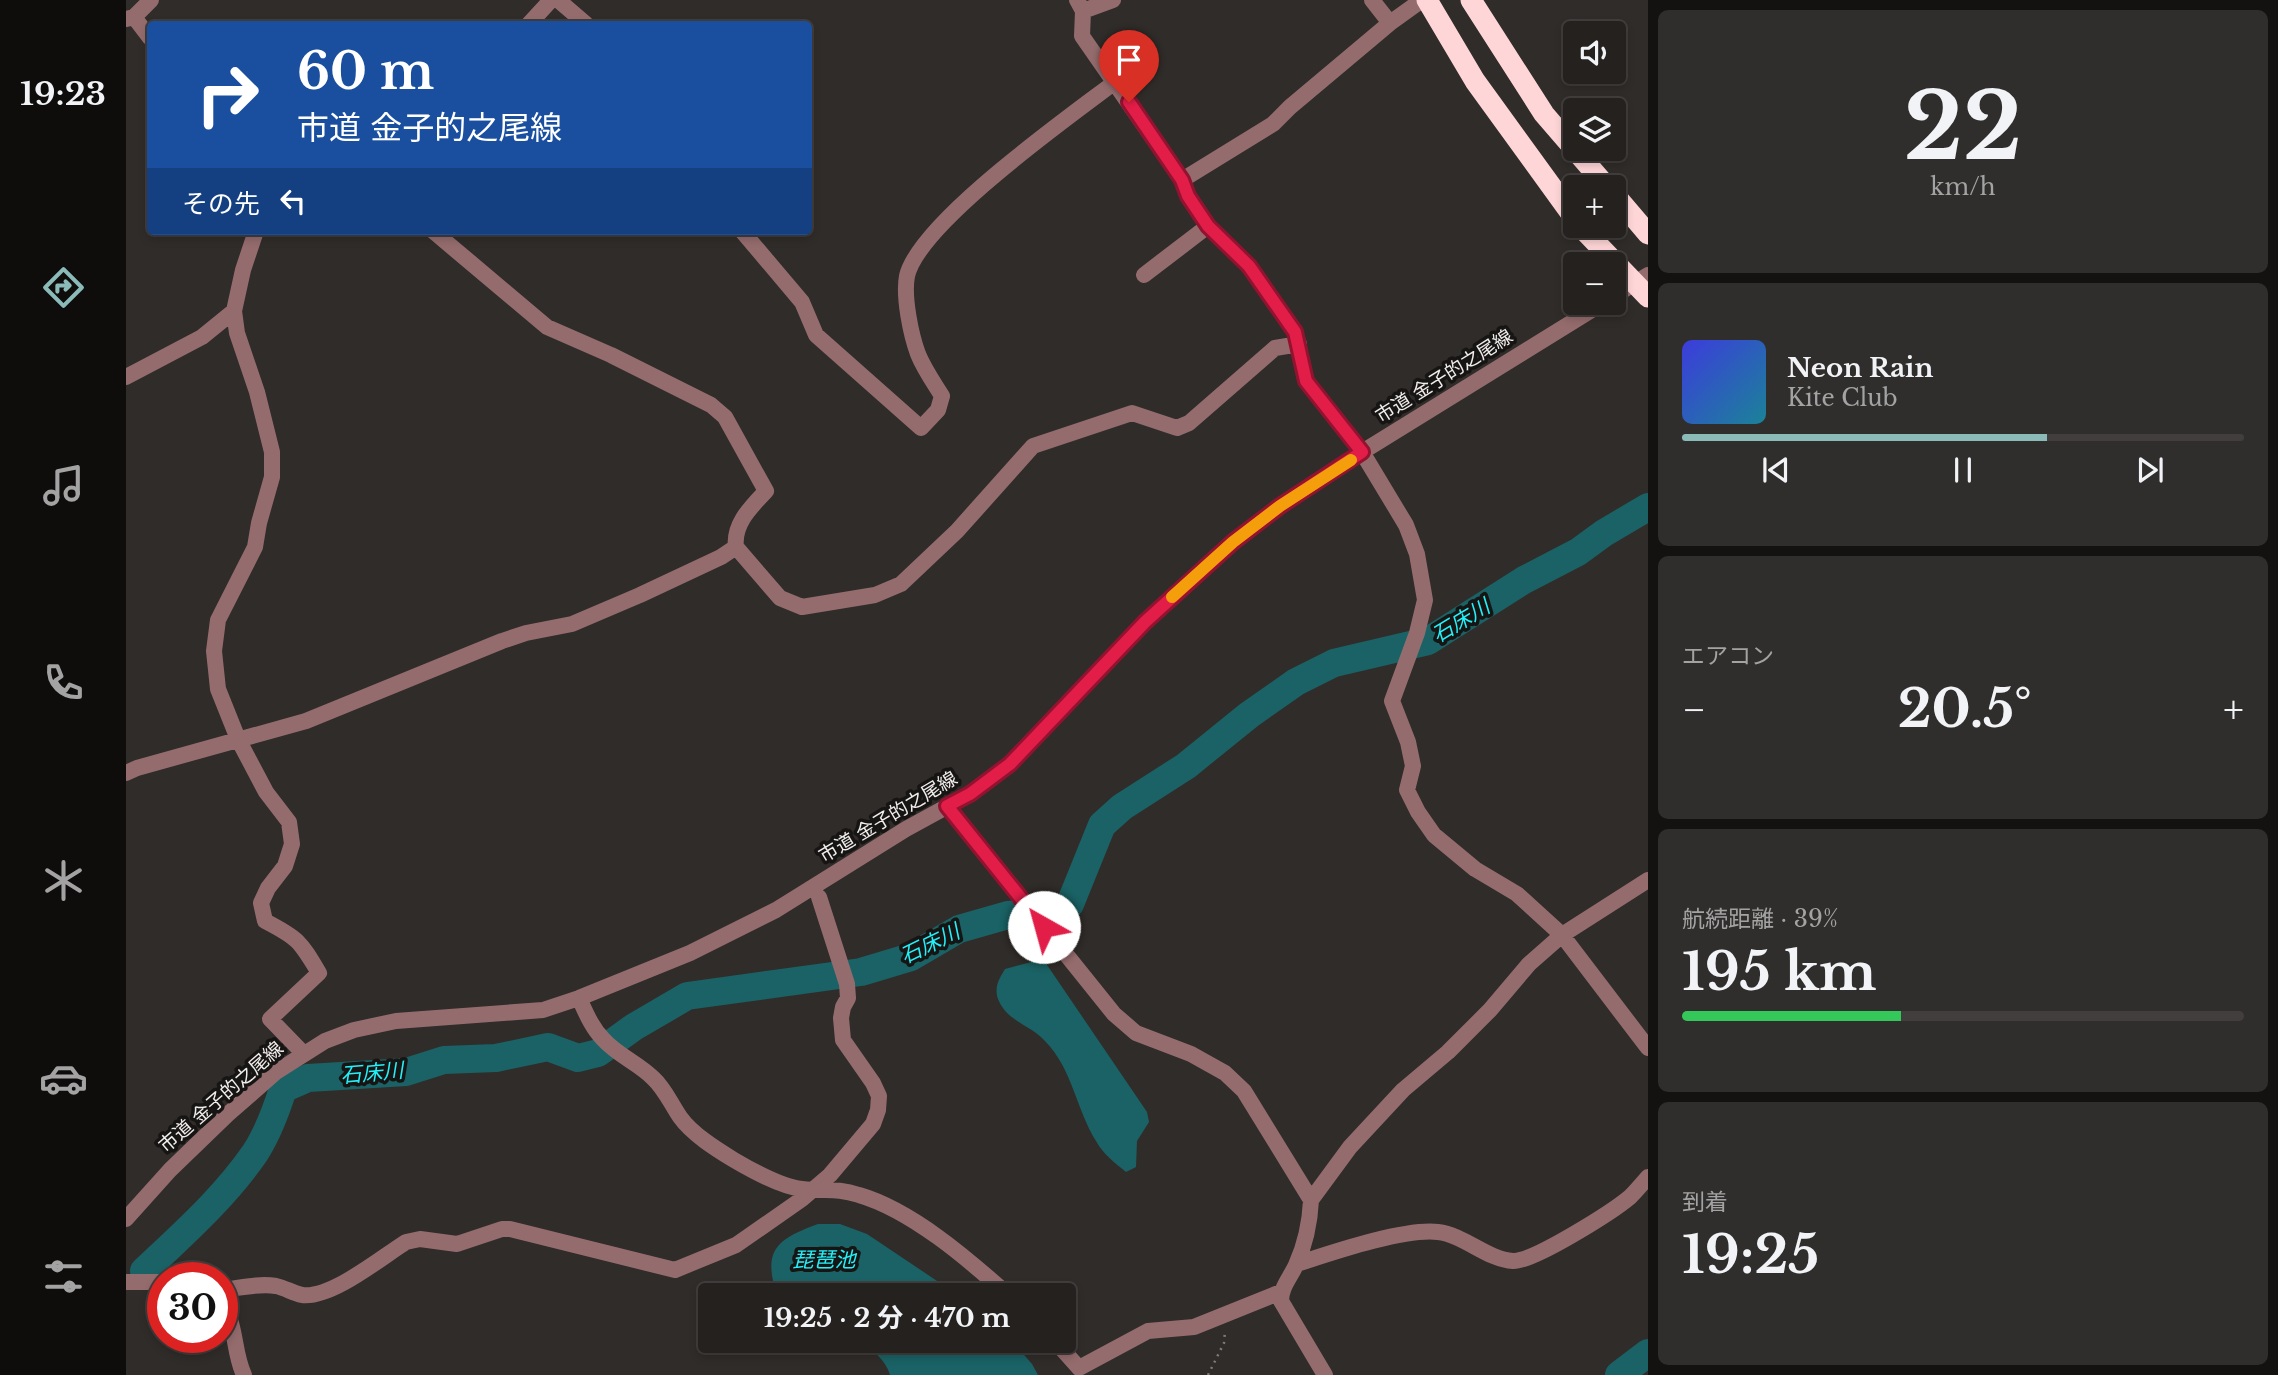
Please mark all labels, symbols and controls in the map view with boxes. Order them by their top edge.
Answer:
map controls [1563,21,1626,315]
button: sound [1563,21,1626,84]
pin [1099,30,1159,102]
text: 60 m [297,41,434,102]
icon: arrive [1110,41,1148,79]
icon: right [182,49,273,140]
text: 22 [1904,71,2022,184]
text: 19:23 [20,74,106,114]
button: layers [1563,98,1626,161]
text: 市道 金子的之尾線 [297,108,562,148]
text: km/h [1930,173,1996,201]
button: + [1563,175,1626,238]
icon: left [274,182,312,220]
text: その先 [182,188,260,220]
button: − [1563,252,1626,315]
icon: directions [39,263,88,312]
street label: 市道 金子的之尾線 [1371,325,1517,427]
text: Neon Rain [1787,352,1933,384]
text: Kite Club [1787,384,1898,412]
icon: previous [1757,451,1795,489]
icon: pause [1944,451,1982,489]
icon: next [2131,451,2169,489]
icon: music [39,461,88,510]
water label: 石床川 [1427,593,1496,648]
text: エアコン [1682,642,1774,670]
icon: phone [39,658,88,707]
text: 20.5° [1898,677,2032,741]
text: − [1682,686,1706,733]
text: + [2223,686,2244,733]
street label: 市道 金子的之尾線 [815,767,961,867]
icon: climate [39,856,88,905]
position arrow [1007,890,1081,964]
text: 航続距離 · 39% [1682,905,1838,933]
water label: 石床川 [896,918,966,969]
text: 195 km [1682,940,1877,1004]
street label: 市道 金子的之尾線 [154,1037,288,1157]
icon: car [39,1054,88,1103]
water label: 石床川 [339,1057,407,1089]
text: 到着 [1682,1188,1728,1216]
text: 19:25 [1682,1223,1819,1287]
water label: 琵琶池 [793,1247,857,1273]
icon: filters [39,1252,88,1301]
speed limit sign: 30 [147,1262,238,1353]
text: 19:25 · 2 分 · 470 m [764,1302,1010,1334]

